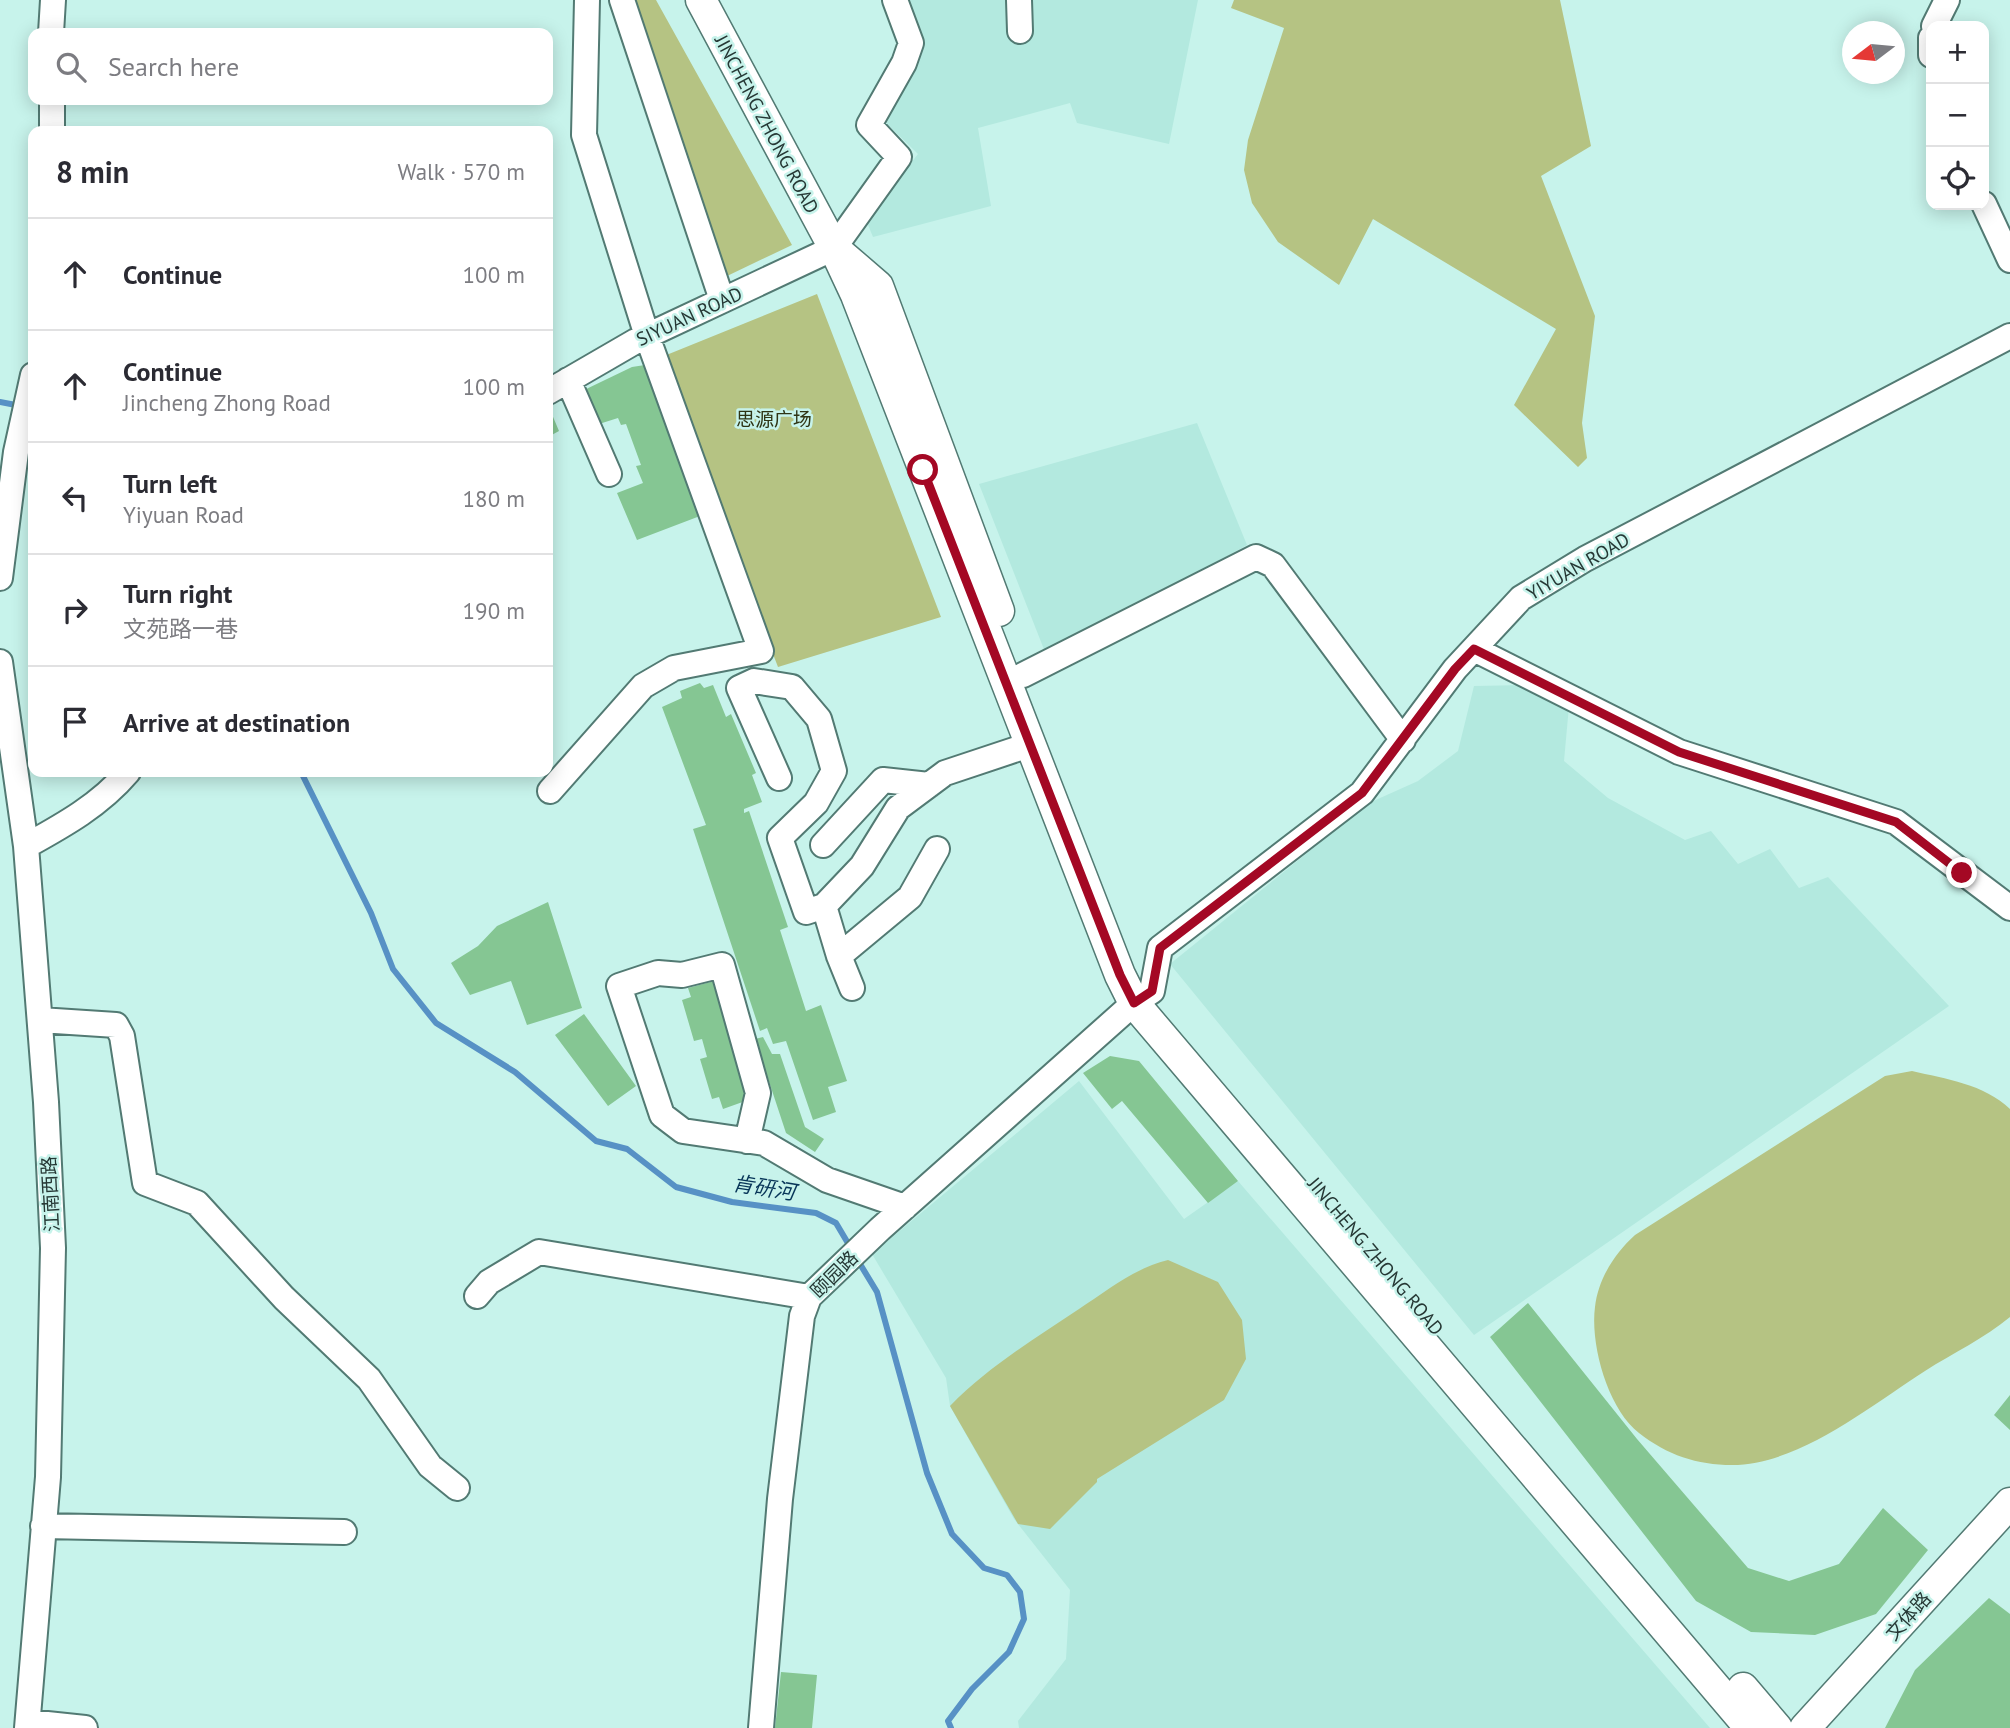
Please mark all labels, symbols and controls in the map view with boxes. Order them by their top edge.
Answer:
north arrow [1842,21,1905,84]
map controls [1926,21,1989,210]
button: + [1926,21,1989,84]
search box [28,28,553,105]
street label: JINCHENG ZHONG ROAD [709,30,824,217]
icon: search [52,48,90,86]
text: Search here [108,50,239,83]
button: − [1926,84,1989,147]
button: locate [1926,147,1989,210]
text: 8 min [56,152,129,191]
text: Walk · 570 m [398,157,525,186]
icon: ahead [56,255,94,293]
text: Continue [123,258,222,291]
text: 100 m [463,260,525,289]
street label: SIYUAN ROAD [632,281,746,351]
text: Continue [123,355,222,388]
icon: ahead [56,367,94,405]
text: 100 m [463,372,525,401]
text: Jincheng Zhong Road [123,388,331,417]
park label: 思源广场 [736,407,812,431]
route start [907,454,938,485]
text: Turn left [123,467,217,500]
icon: left [56,479,94,517]
text: 180 m [463,484,525,513]
text: Yiyuan Road [123,500,244,529]
street label: YIYUAN ROAD [1522,527,1634,605]
text: Turn right [123,577,232,610]
icon: right [56,591,94,629]
text: 190 m [463,596,525,625]
text: 文苑路一巷 [123,614,238,643]
icon: arrive [56,703,94,741]
text: Arrive at destination [123,706,350,739]
route end [1946,857,1977,888]
street label: 江南西路 [36,1155,64,1233]
water label: 肯研河 [731,1169,801,1206]
street label: JINCHENG ZHONG ROAD [1302,1171,1449,1340]
street label: 颐园路 [805,1245,863,1303]
street label: 文体路 [1880,1587,1936,1645]

